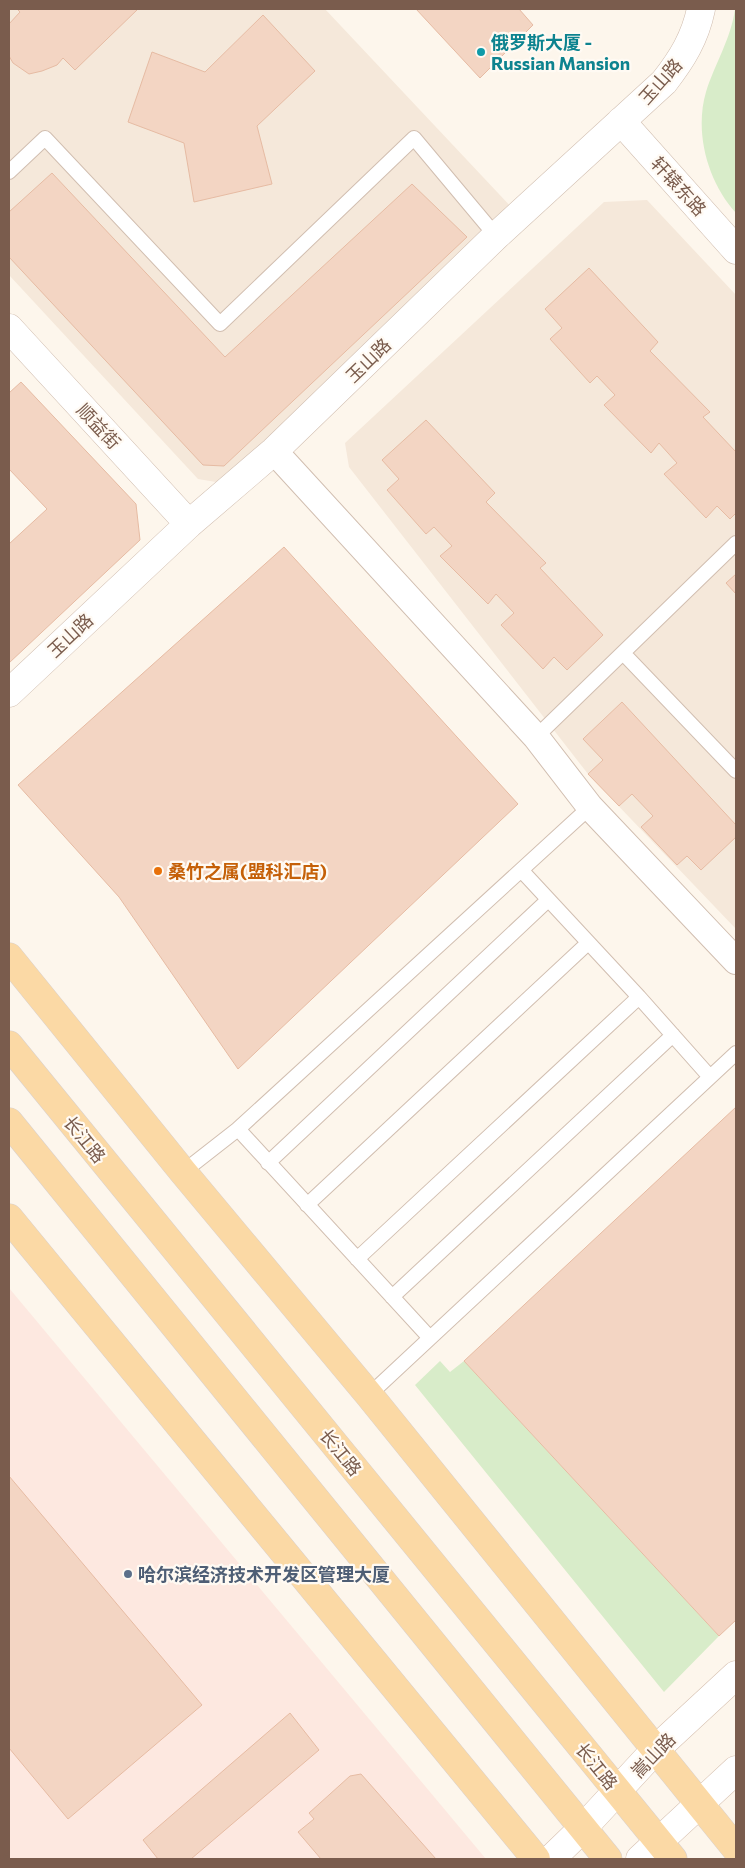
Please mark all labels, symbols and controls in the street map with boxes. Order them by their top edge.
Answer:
place label: 俄罗斯大厦 - Russian Mansion [491,31,630,74]
marker: 俄罗斯大厦 - Russian Mansion [475,46,487,58]
street label: 玉山路 [634,54,686,108]
street label: 轩辕东路 [647,152,711,220]
street label: 玉山路 [341,333,395,387]
street label: 顺益街 [73,399,125,453]
street label: 玉山路 [43,609,97,661]
place label: 桑竹之属(盟科汇店) [168,860,327,882]
marker: 桑竹之属(盟科汇店) [152,865,164,877]
street label: 长江路 [59,1111,111,1167]
street label: 长江路 [315,1424,367,1480]
place label: 哈尔滨经济技术开发区管理大厦 [138,1563,390,1585]
marker: 哈尔滨经济技术开发区管理大厦 [122,1568,134,1580]
street label: 嵩山路 [626,1728,680,1782]
street label: 长江路 [571,1738,623,1794]

